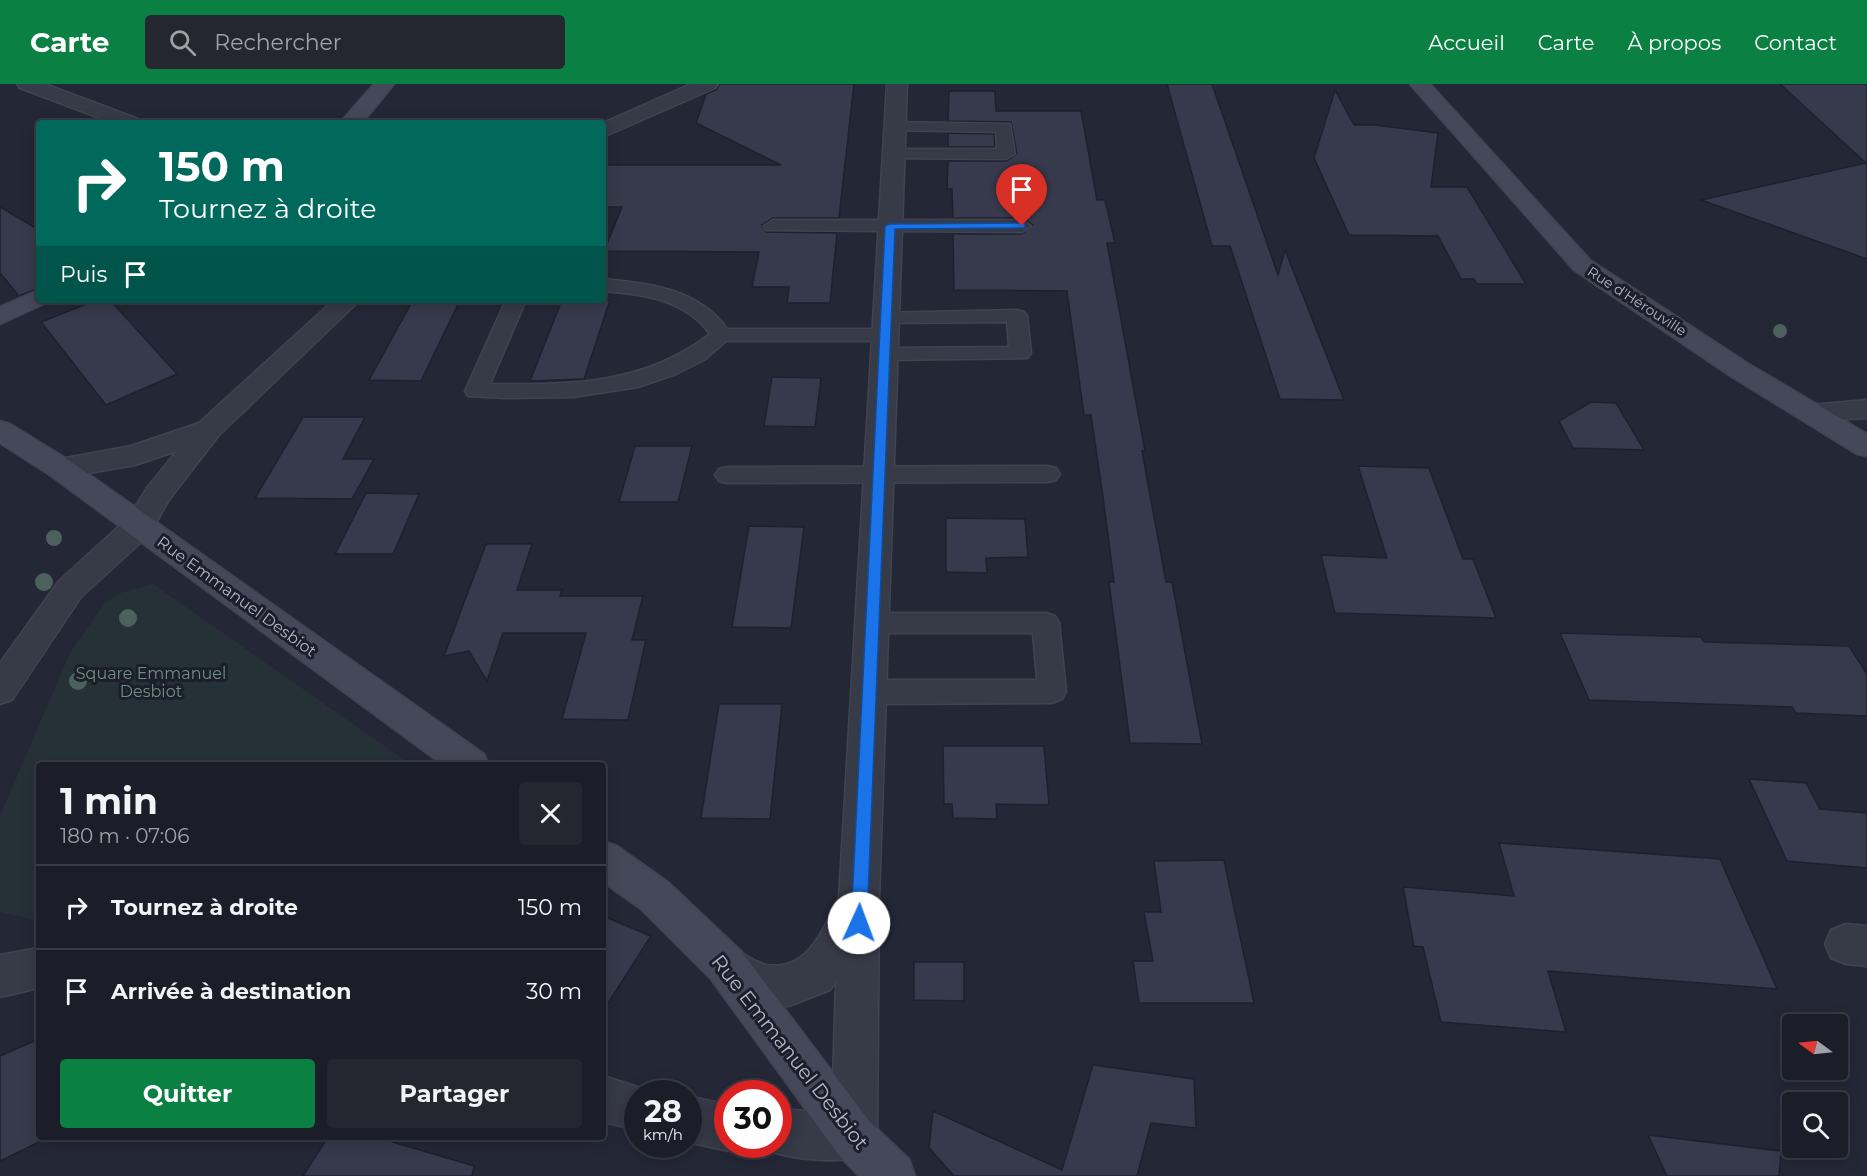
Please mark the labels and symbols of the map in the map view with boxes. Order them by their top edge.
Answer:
pin [996,164,1047,226]
street label: Rue d'Hérouville [1584,262,1690,340]
street label: Rue Emmanuel Desbiot [153,532,321,661]
park label: Square Emmanuel Desbiot [76,664,226,701]
position arrow [827,891,891,955]
street label: Rue Emmanuel Desbiot [707,950,873,1154]
north arrow [1782,1014,1848,1080]
speed limit sign: 30 [714,1080,792,1158]

